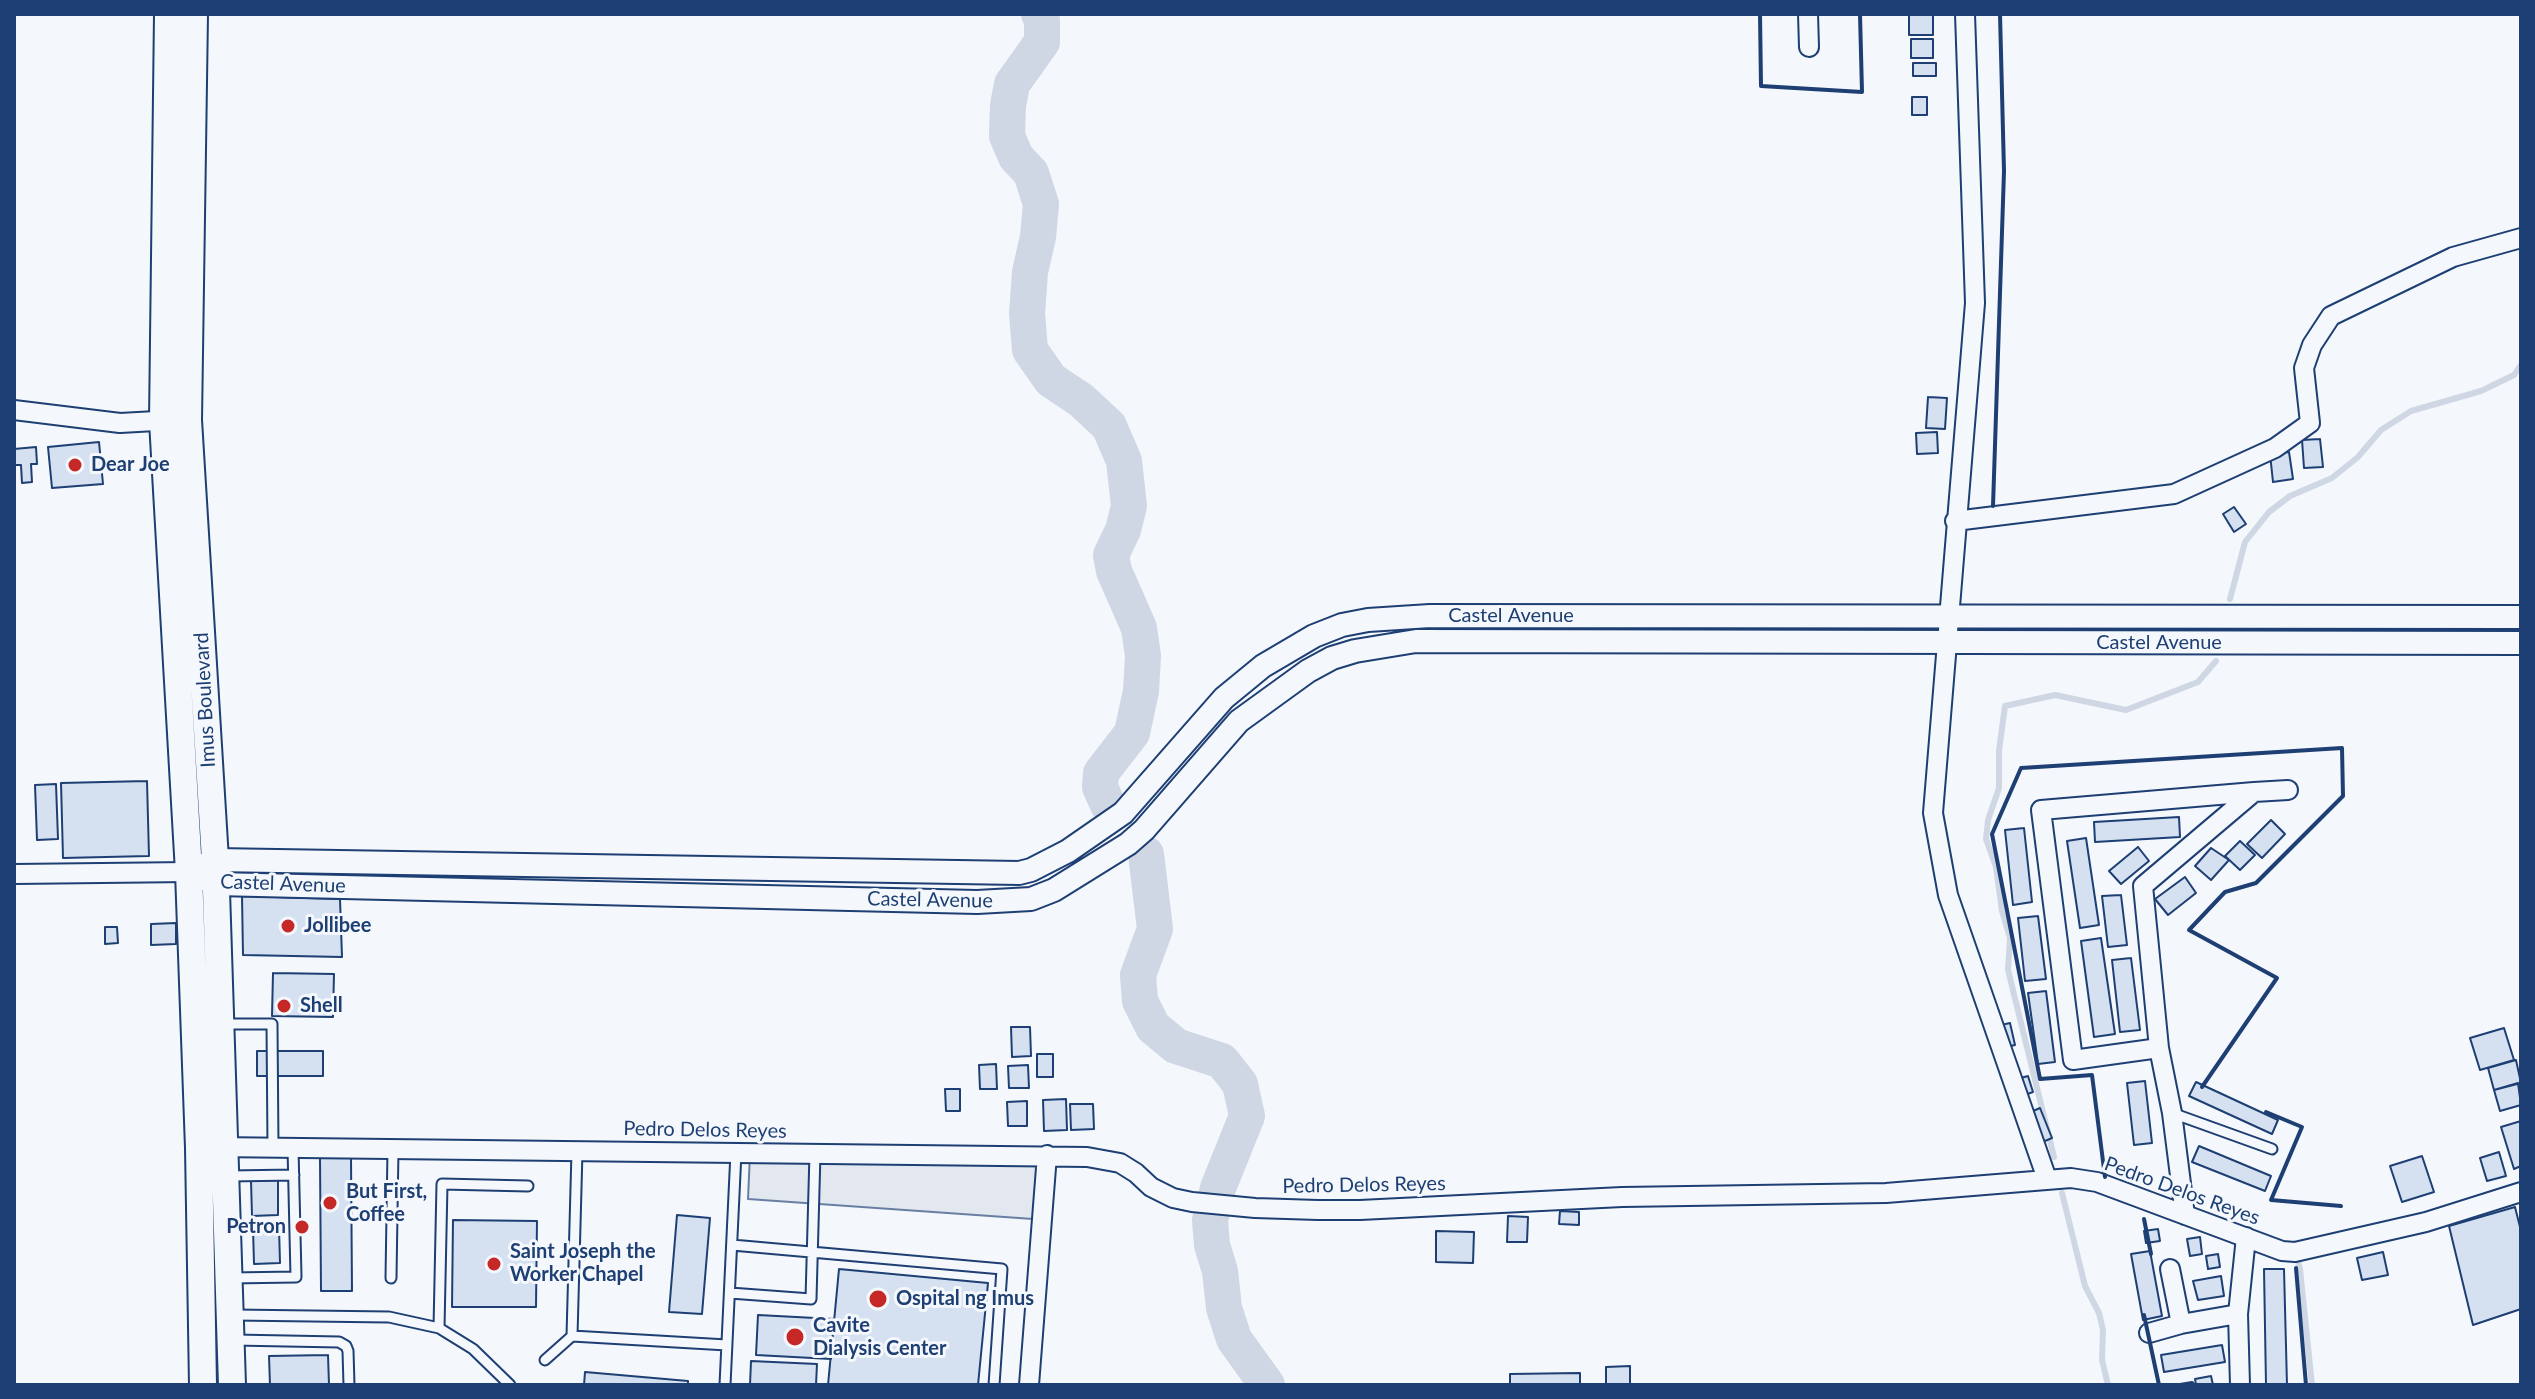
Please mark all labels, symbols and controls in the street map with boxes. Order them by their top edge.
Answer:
place label: Dear Joe [91,453,170,477]
marker: Dear Joe [66,456,84,474]
street label: Castel Avenue [1448,604,1574,628]
street label: Castel Avenue [2096,631,2222,655]
street label: Imus Boulevard [189,632,221,768]
street label: Castel Avenue [220,870,346,898]
street label: Castel Avenue [867,887,993,913]
place label: Jollibee [304,914,371,938]
marker: Jollibee [279,917,297,935]
place label: Shell [300,994,343,1018]
marker: Shell [275,997,293,1015]
street label: Pedro Delos Reyes [623,1117,787,1143]
street label: Pedro Delos Reyes [2101,1152,2263,1230]
street label: Pedro Delos Reyes [1282,1172,1446,1198]
place label: But First, Coffee [346,1180,427,1227]
marker: But First, Coffee [321,1194,339,1212]
place label: Petron [226,1215,286,1239]
marker: Petron [293,1218,311,1236]
place label: Saint Joseph the Worker Chapel [510,1240,656,1287]
marker: Saint Joseph the Worker Chapel [485,1255,503,1273]
place label: Ospital ng Imus [896,1287,1034,1311]
marker: Ospital ng Imus [867,1288,889,1310]
place label: Cavite Dialysis Center [813,1314,946,1361]
marker: Cavite Dialysis Center [784,1326,806,1348]

